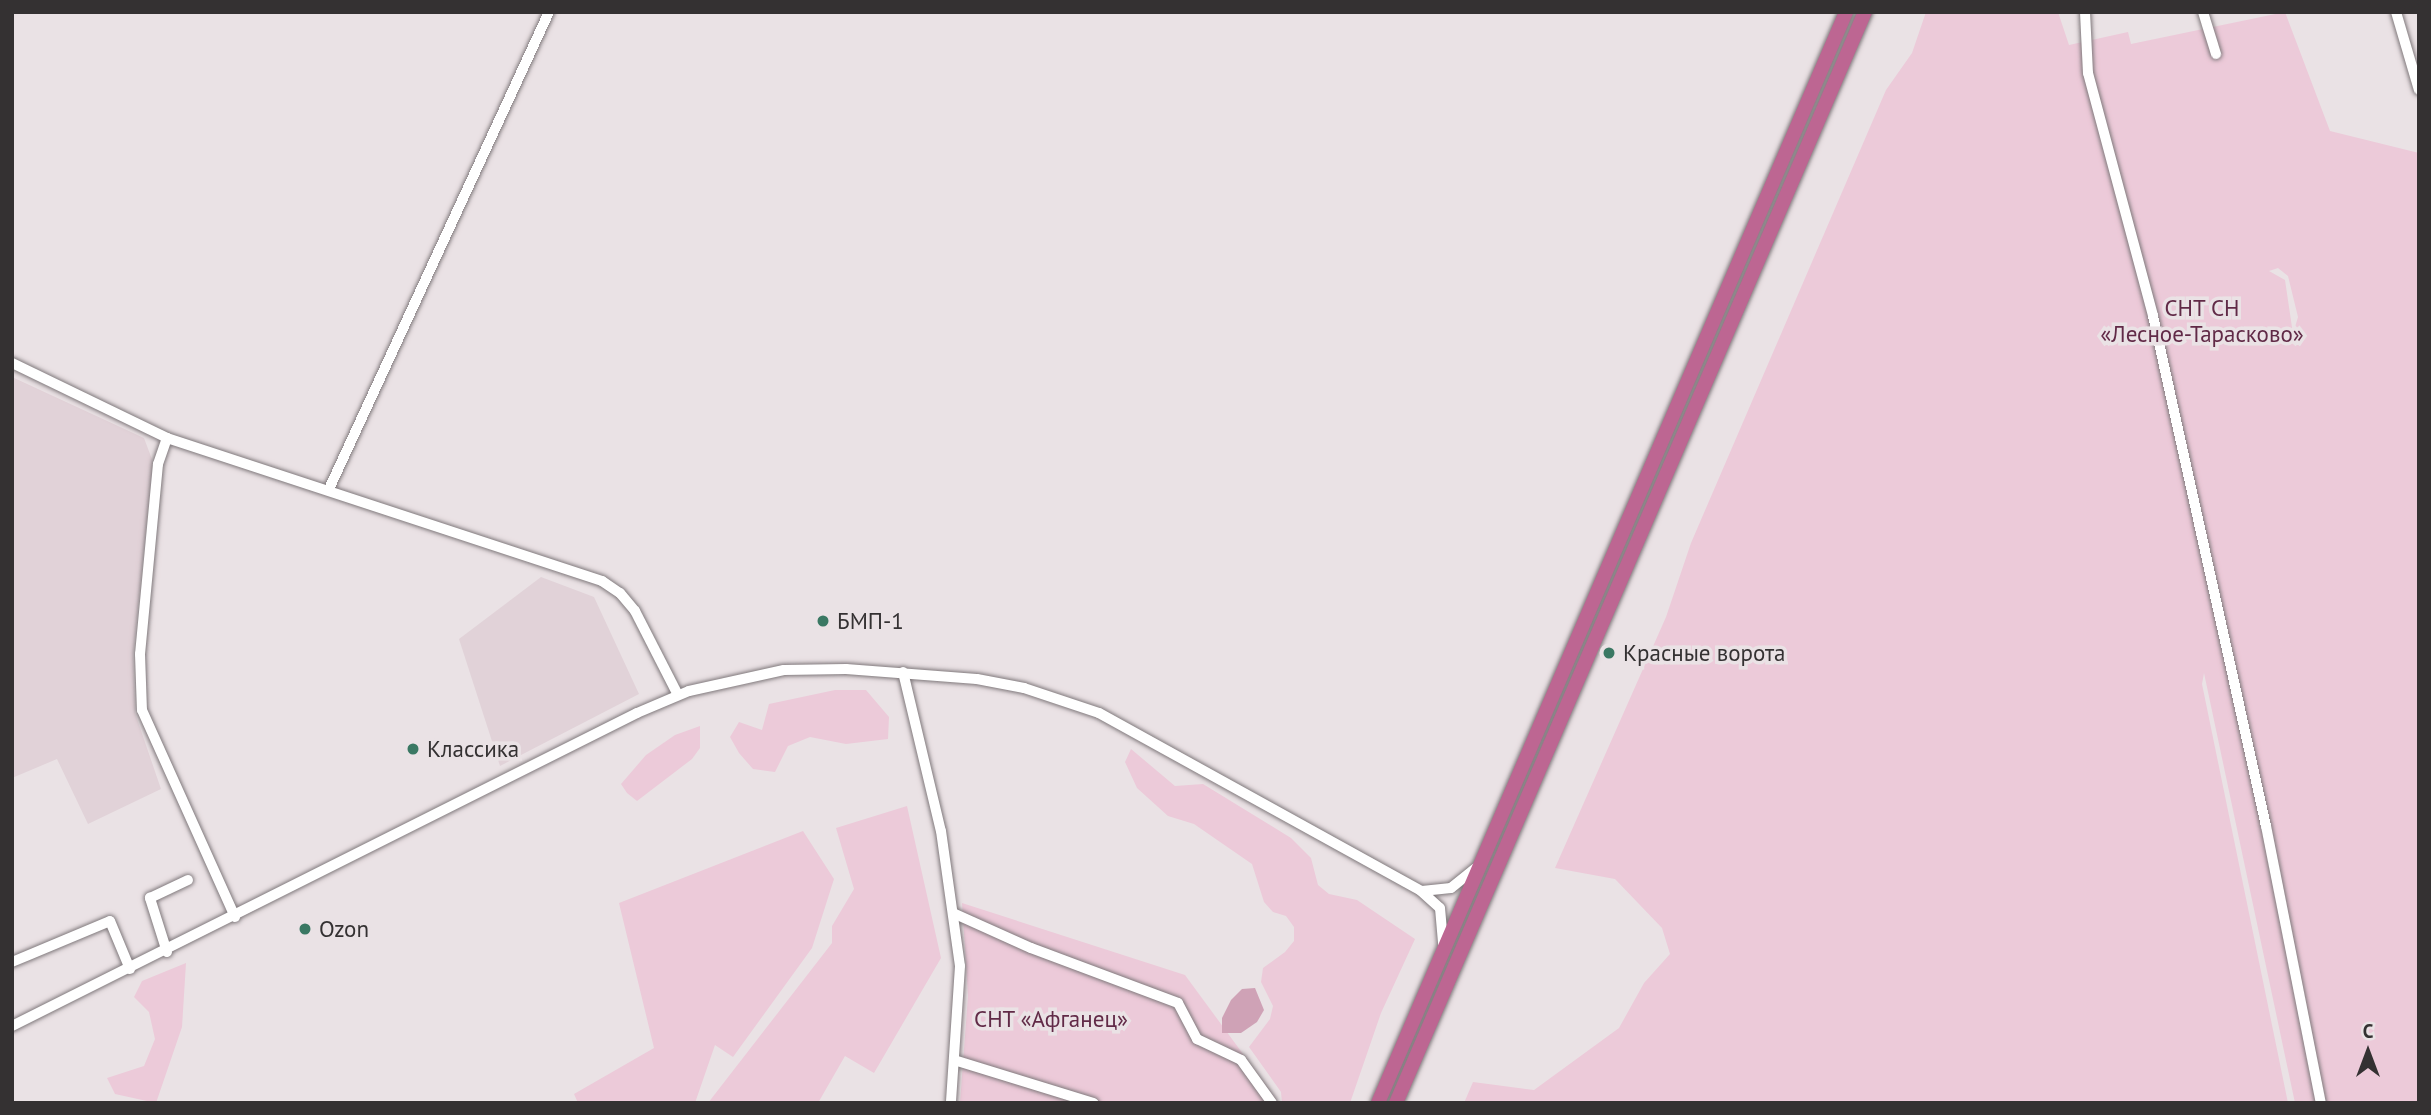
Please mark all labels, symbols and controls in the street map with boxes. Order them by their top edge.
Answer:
park label: СНТ СН «Лесное-Тарасково» [2100,294,2304,348]
place label: БМП-1 [837,607,904,635]
marker: БМП-1 [815,613,831,629]
place label: Красные ворота [1623,639,1785,667]
marker: Красные ворота [1601,645,1617,661]
place label: Классика [427,735,519,763]
marker: Классика [405,741,421,757]
place label: Ozon [319,915,369,943]
marker: Ozon [297,921,313,937]
park label: СНТ «Афганец» [974,1005,1128,1033]
north arrow [2333,1017,2403,1087]
text: С [2363,1019,2373,1043]

